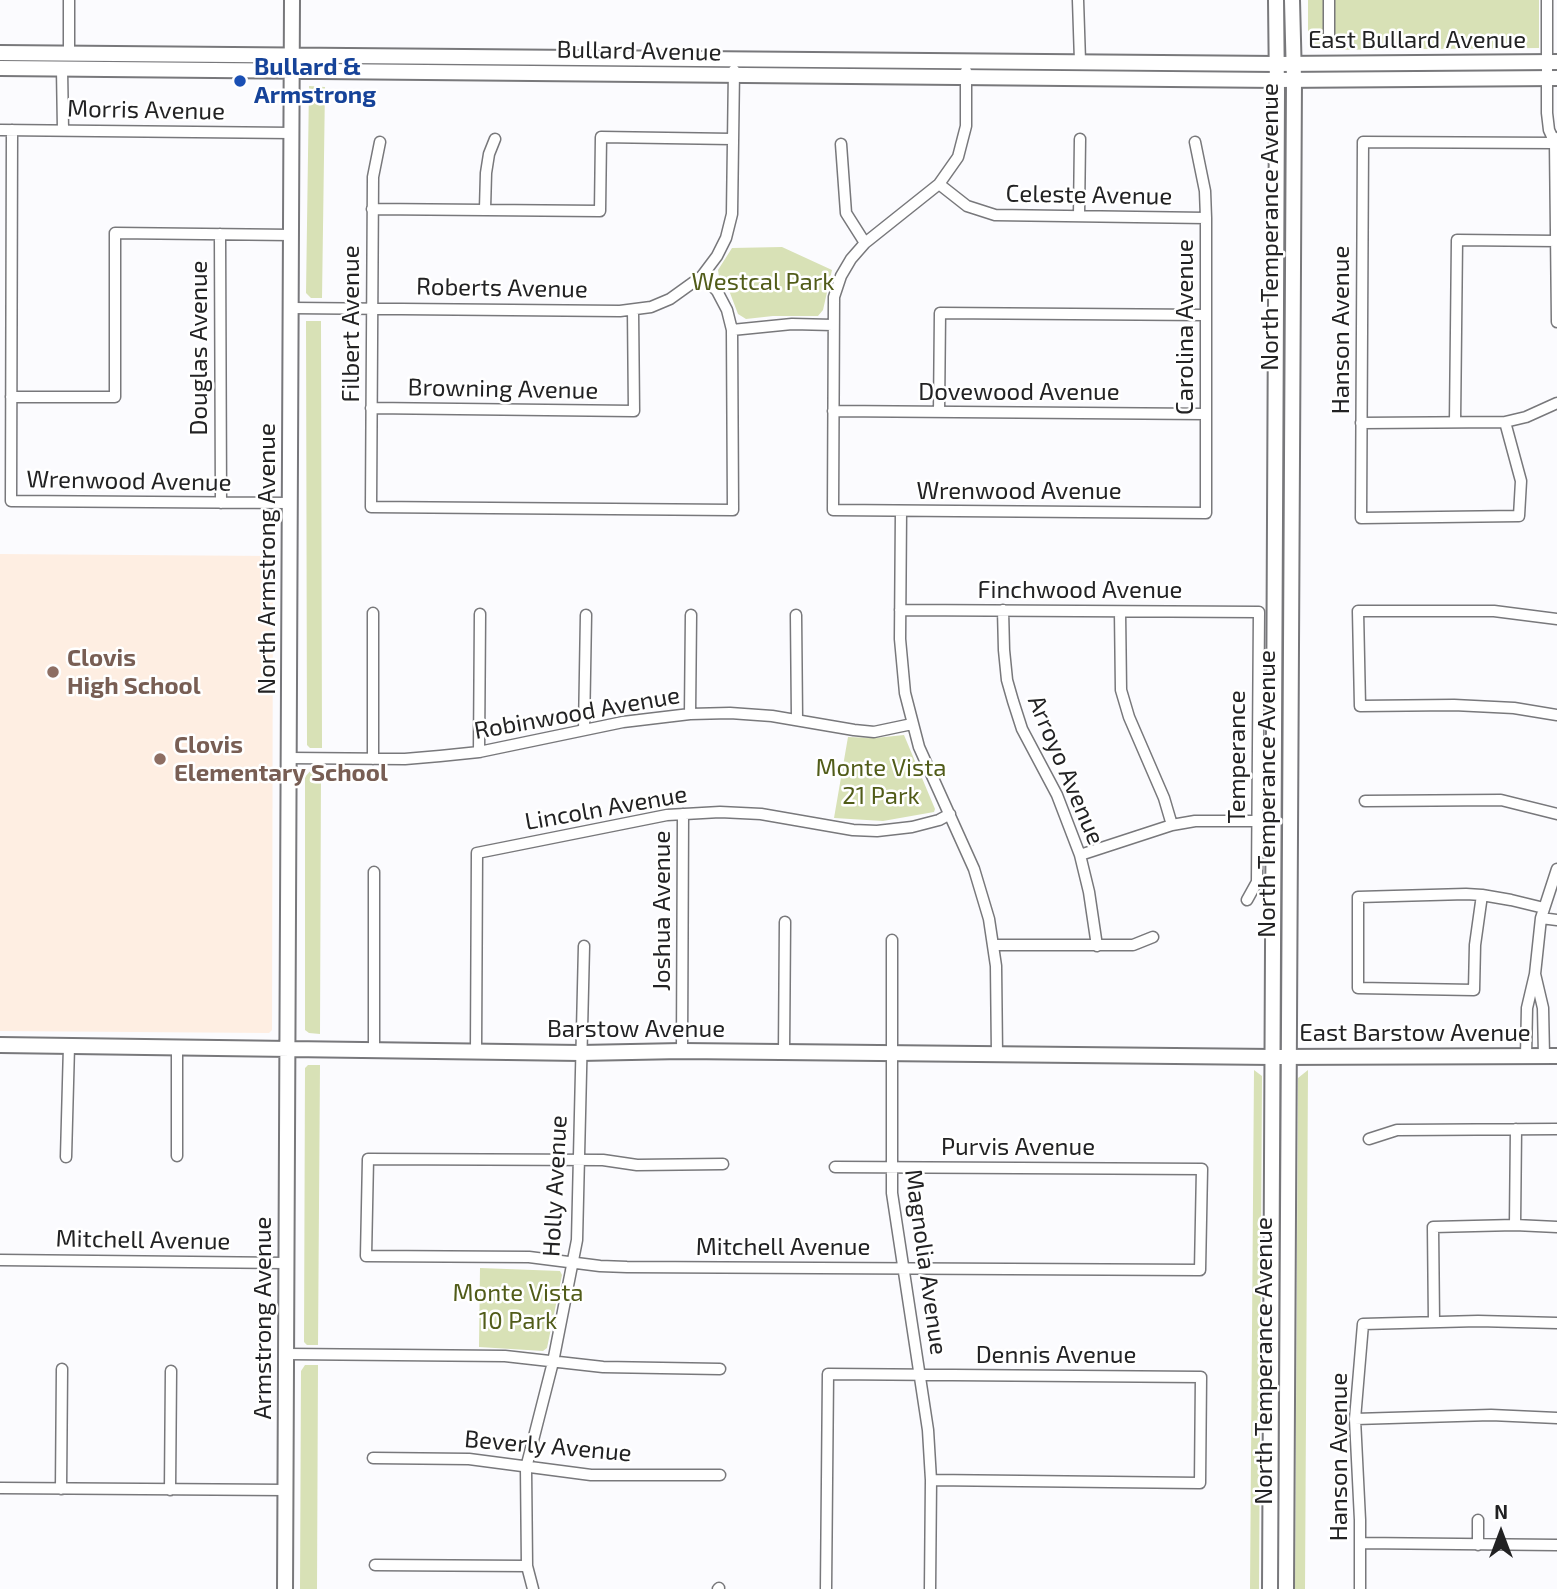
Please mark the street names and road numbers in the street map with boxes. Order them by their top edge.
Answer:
street label: East Bullard Avenue [1308,26,1526,54]
street label: Bullard Avenue [556,35,722,67]
street label: North Temperance Avenue [1256,83,1284,371]
street label: Morris Avenue [67,94,225,126]
street label: Celeste Avenue [1005,179,1173,211]
street label: Carolina Avenue [1171,239,1199,415]
street label: Filbert Avenue [337,245,365,403]
street label: Hanson Avenue [1327,246,1355,414]
street label: Douglas Avenue [185,261,213,435]
street label: Roberts Avenue [416,272,588,304]
street label: Browning Avenue [407,373,599,405]
street label: Dovewood Avenue [918,378,1120,406]
street label: North Armstrong Avenue [253,423,281,695]
street label: Wrenwood Avenue [26,465,232,497]
street label: Wrenwood Avenue [916,477,1122,505]
street label: Finchwood Avenue [977,576,1183,604]
street label: North Temperance Avenue [1253,650,1281,938]
street label: Robinwood Avenue [472,681,682,745]
street label: Temperance [1223,690,1251,824]
street label: Arroyo Avenue [1022,691,1110,849]
street label: Lincoln Avenue [523,780,689,836]
street label: Joshua Avenue [648,831,676,991]
street label: Barstow Avenue [547,1015,725,1043]
street label: East Barstow Avenue [1299,1019,1531,1047]
street label: Holly Avenue [537,1114,573,1258]
street label: Purvis Avenue [941,1133,1095,1161]
street label: Magnolia Avenue [899,1167,953,1357]
street label: Armstrong Avenue [249,1217,277,1419]
street label: North Temperance Avenue [1250,1217,1278,1505]
street label: Mitchell Avenue [55,1224,231,1256]
street label: Mitchell Avenue [696,1233,870,1261]
street label: Dennis Avenue [976,1341,1136,1369]
street label: Hanson Avenue [1325,1373,1353,1541]
street label: Beverly Avenue [463,1424,633,1468]

